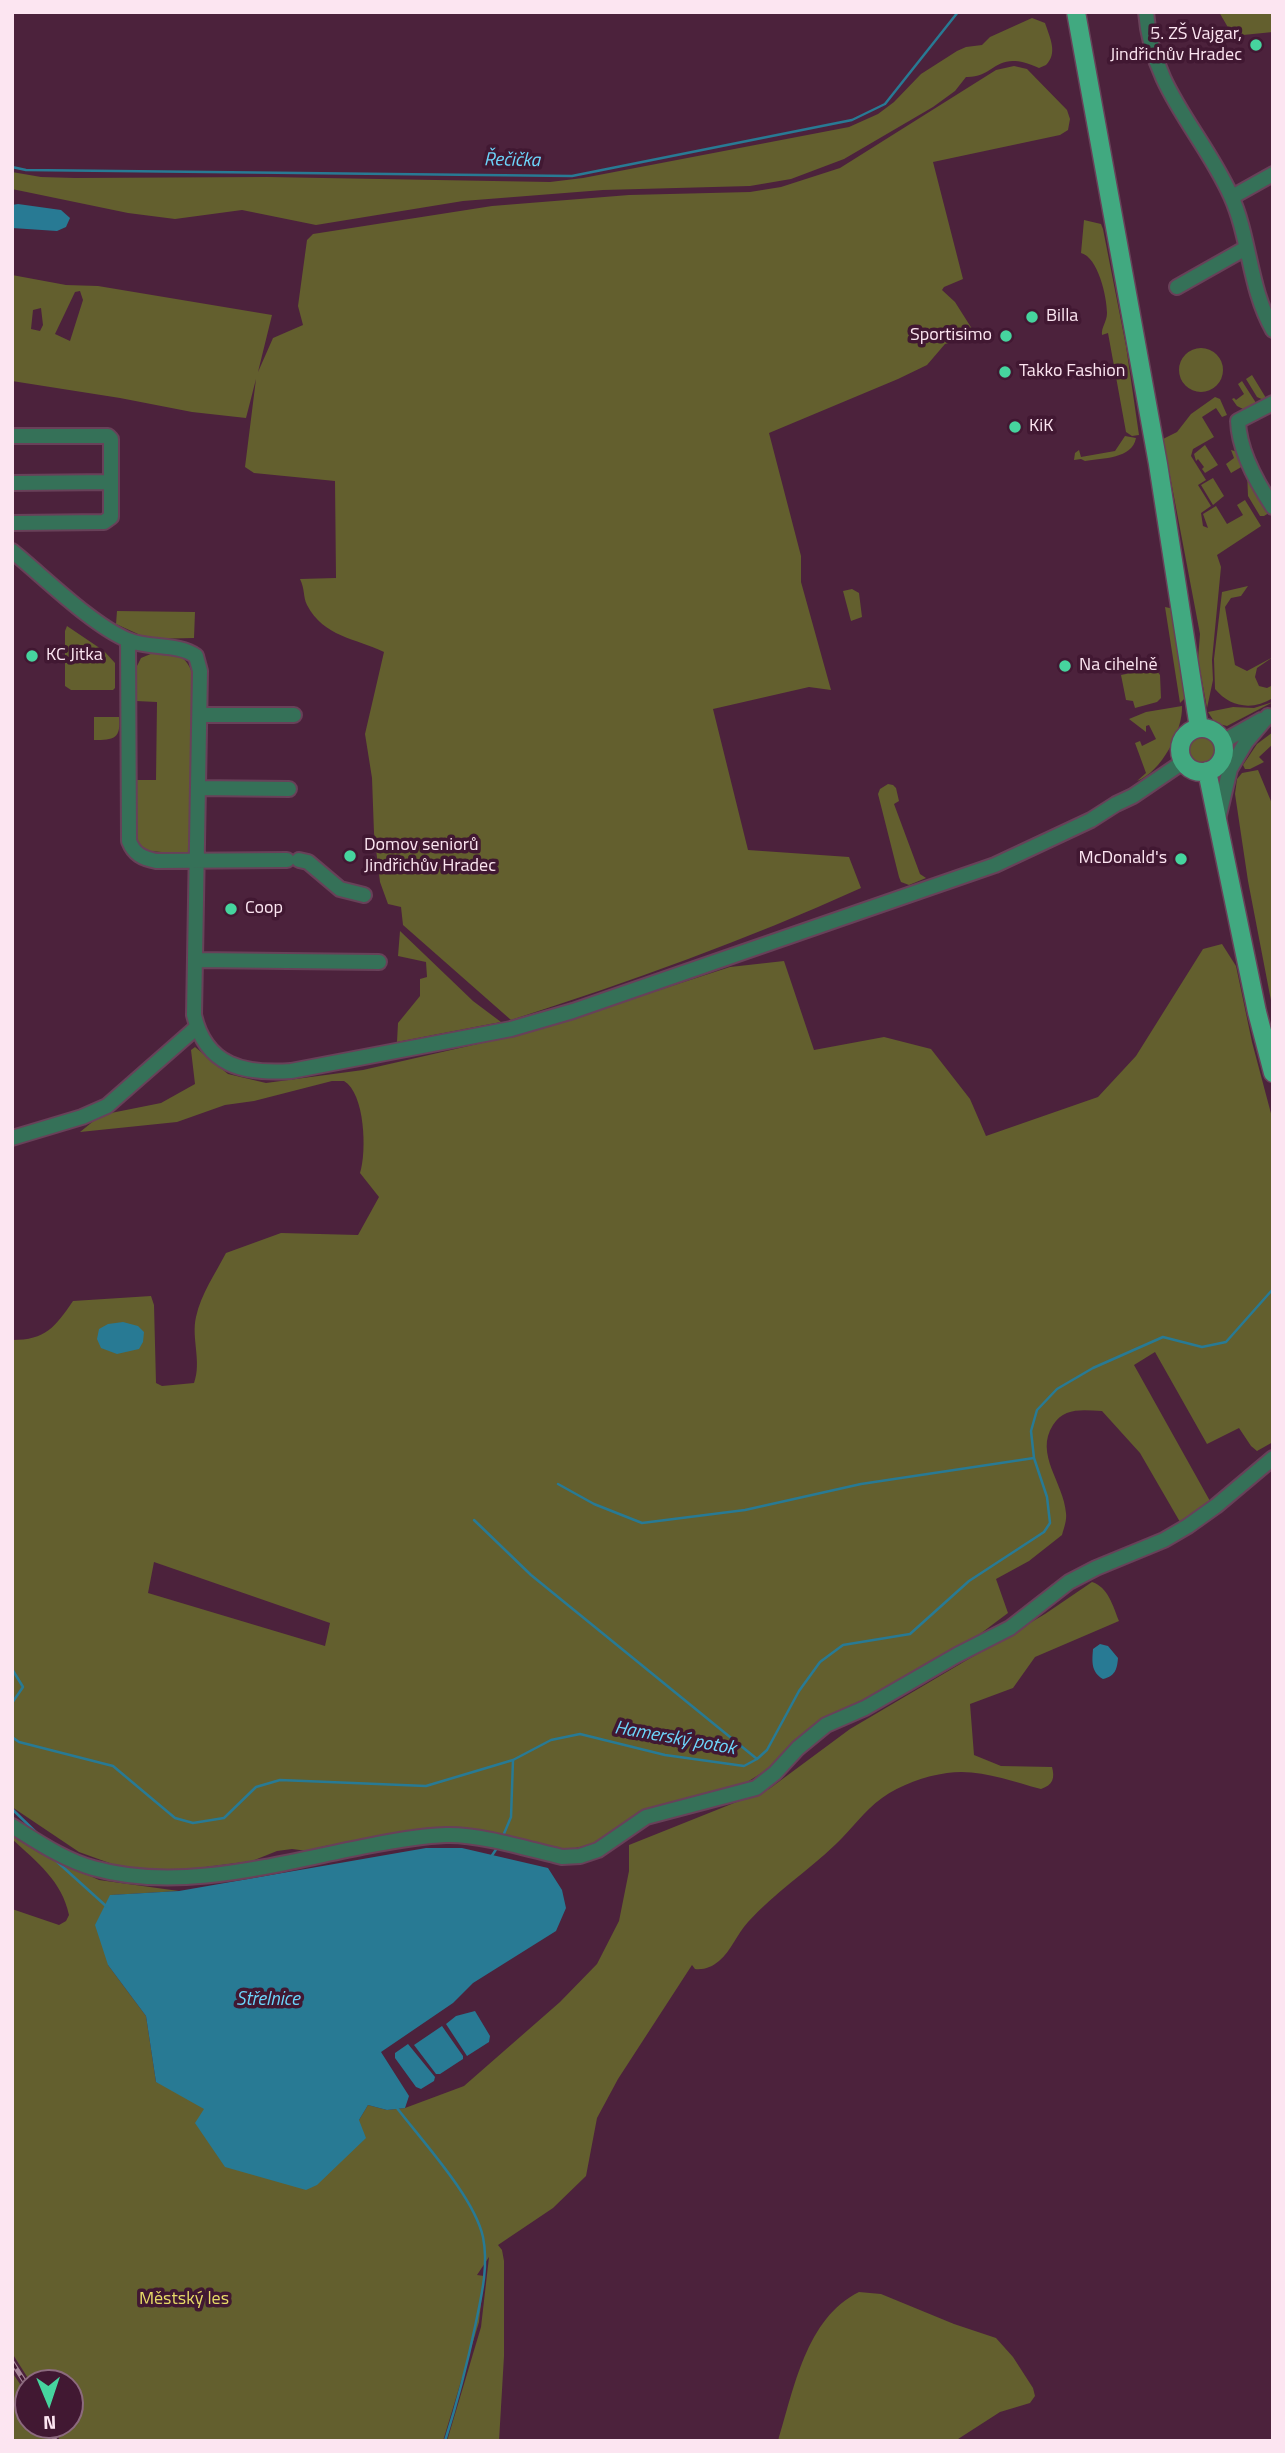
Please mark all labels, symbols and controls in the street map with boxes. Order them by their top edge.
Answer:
place label: 5. ZŠ Vajgar, Jindřichův Hradec [1110,24,1242,66]
marker: 5. ZŠ Vajgar, Jindřichův Hradec [1248,37,1264,53]
water label: Řečička [484,149,540,173]
place label: Billa [1046,306,1078,328]
marker: Billa [1024,309,1040,325]
place label: Sportisimo [910,325,992,347]
marker: Sportisimo [998,328,1014,344]
place label: Takko Fashion [1019,361,1125,383]
marker: Takko Fashion [997,364,1013,380]
place label: KiK [1029,416,1053,438]
marker: KiK [1007,419,1023,435]
place label: KC Jitka [46,645,103,667]
marker: KC Jitka [24,648,40,664]
place label: Na cihelně [1079,655,1158,677]
marker: Na cihelně [1057,658,1073,674]
place label: Domov seniorů Jindřichův Hradec [364,835,496,878]
marker: Domov seniorů Jindřichův Hradec [342,848,358,864]
place label: McDonald's [1079,848,1167,870]
marker: McDonald's [1173,851,1189,867]
place label: Coop [245,898,283,920]
marker: Coop [223,901,239,917]
water label: Hamerský potok [613,1717,737,1761]
water label: Střelnice [236,1989,300,2011]
park label: Městský les [139,2289,229,2311]
north arrow [14,2369,84,2439]
text: N [43,2409,57,2438]

